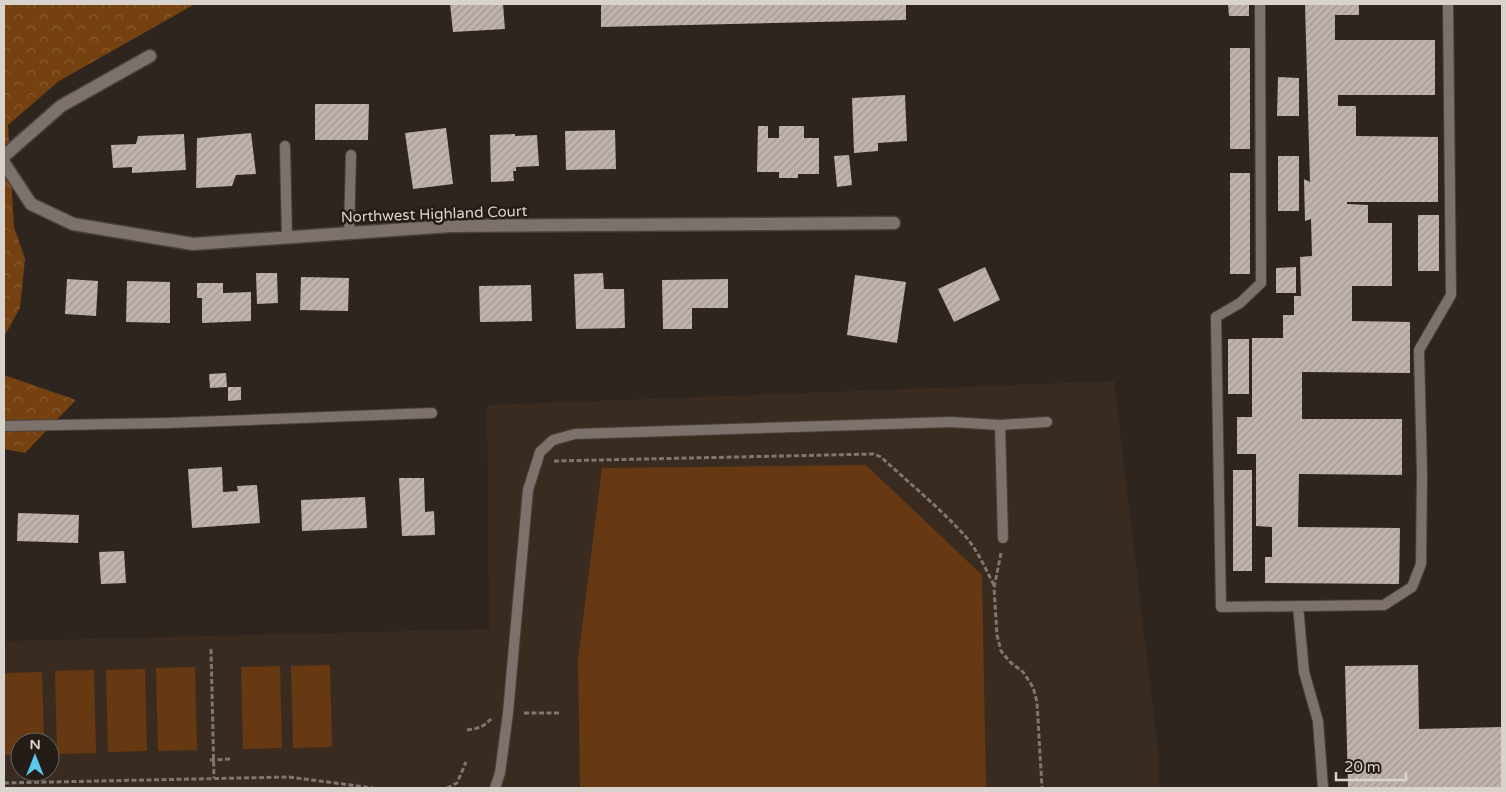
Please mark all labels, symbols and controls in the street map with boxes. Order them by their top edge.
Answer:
street label: Northwest Highland Court [340,202,528,226]
north arrow [10,732,60,782]
text: N [29,736,41,753]
scale bar [1336,750,1406,782]
text: 20 m [1344,758,1381,776]

